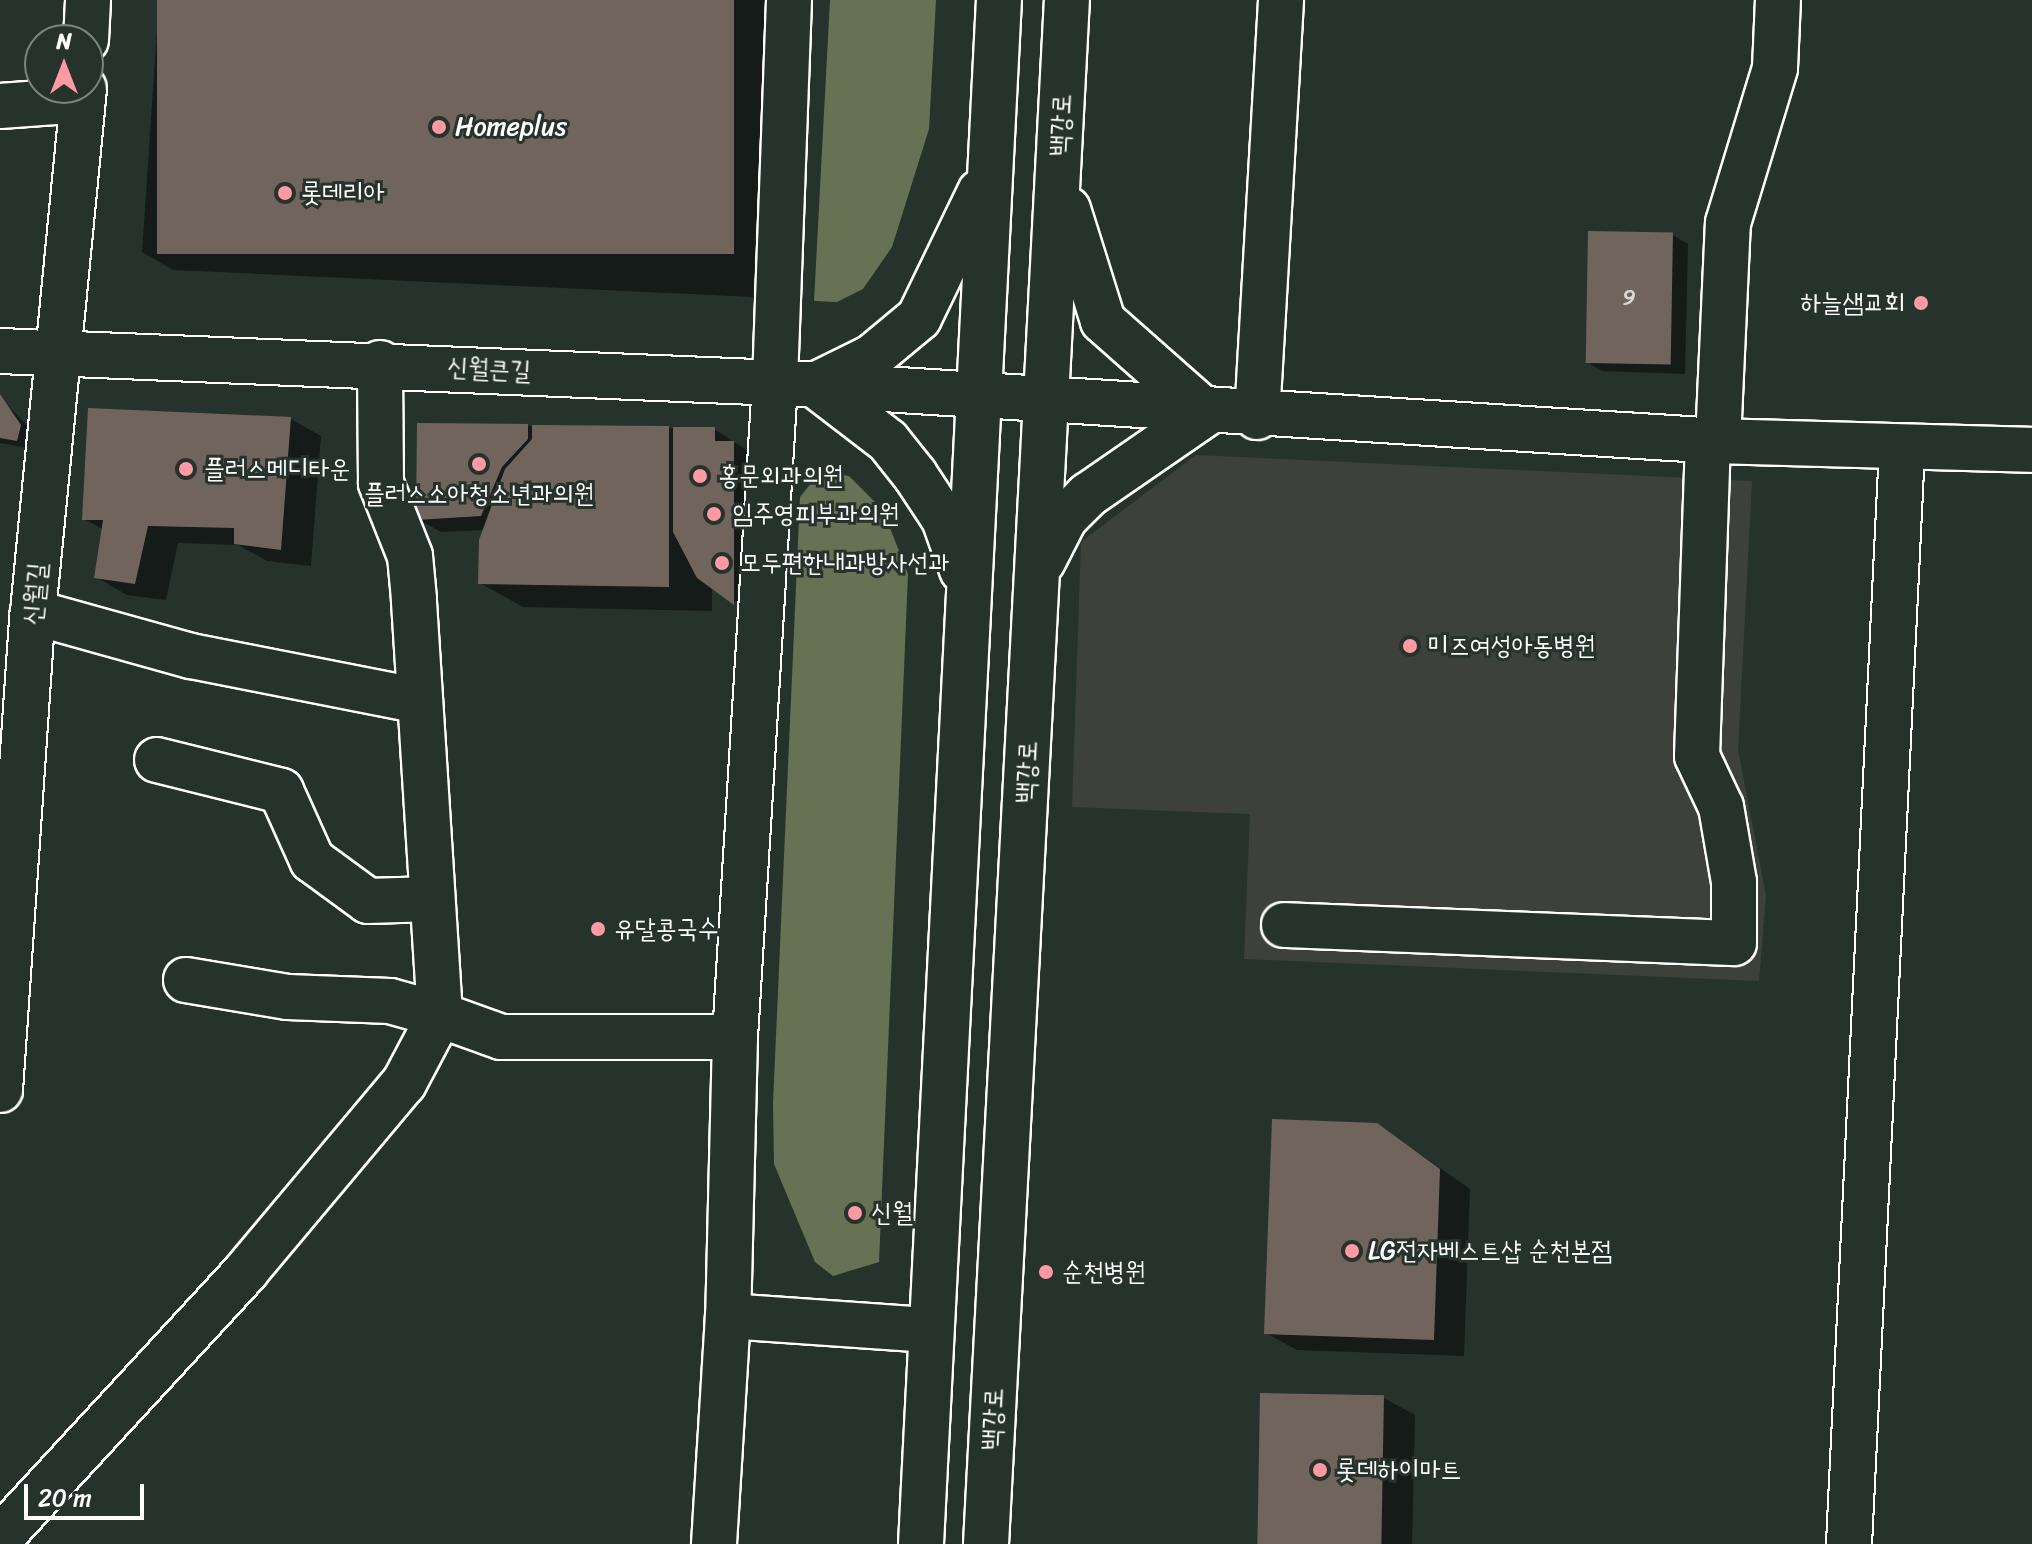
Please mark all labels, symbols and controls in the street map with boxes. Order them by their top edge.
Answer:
text: N [56,22,72,61]
north arrow [24,24,104,104]
street label: 백강로 [1044,93,1078,157]
place label: Homeplus [455,111,567,143]
marker: Homeplus [430,118,448,136]
place label: 롯데리아 [301,177,385,209]
marker: 롯데리아 [276,184,294,202]
house number: 9 [1622,285,1636,311]
place label: 하늘샘교회 [1800,287,1905,319]
marker: 하늘샘교회 [1912,294,1930,312]
street label: 신월큰길 [446,351,532,387]
place label: 플러스메디타운 [204,453,350,485]
marker: 플러스소아청소년과의원 [468,453,490,475]
marker: 플러스메디타운 [175,458,197,480]
place label: 홍문외과의원 [718,460,844,492]
marker: 홍문외과의원 [689,465,711,487]
place label: 플러스소아청소년과의원 [364,478,594,510]
place label: 임주영피부과의원 [732,498,899,530]
marker: 임주영피부과의원 [703,503,725,525]
place label: 모두편한내과방사선과 [740,547,949,579]
marker: 모두편한내과방사선과 [711,552,733,574]
street label: 신월길 [17,561,53,627]
place label: 미즈여성아동병원 [1428,630,1595,662]
marker: 미즈여성아동병원 [1399,635,1421,657]
street label: 백강로 [1010,740,1044,804]
place label: 유달콩국수 [614,913,719,945]
marker: 유달콩국수 [589,920,607,938]
place label: 신월 [871,1197,913,1229]
marker: 신월 [846,1204,864,1222]
place label: LG전자베스트샵 순천본점 [1368,1235,1612,1267]
marker: LG전자베스트샵 순천본점 [1343,1242,1361,1260]
place label: 순천병원 [1062,1256,1146,1288]
marker: 순천병원 [1037,1263,1055,1281]
street label: 백강로 [976,1387,1010,1451]
place label: 롯데하이마트 [1336,1454,1462,1486]
marker: 롯데하이마트 [1311,1461,1329,1479]
scale bar [28,1468,148,1518]
text: 20 m [38,1477,92,1519]

